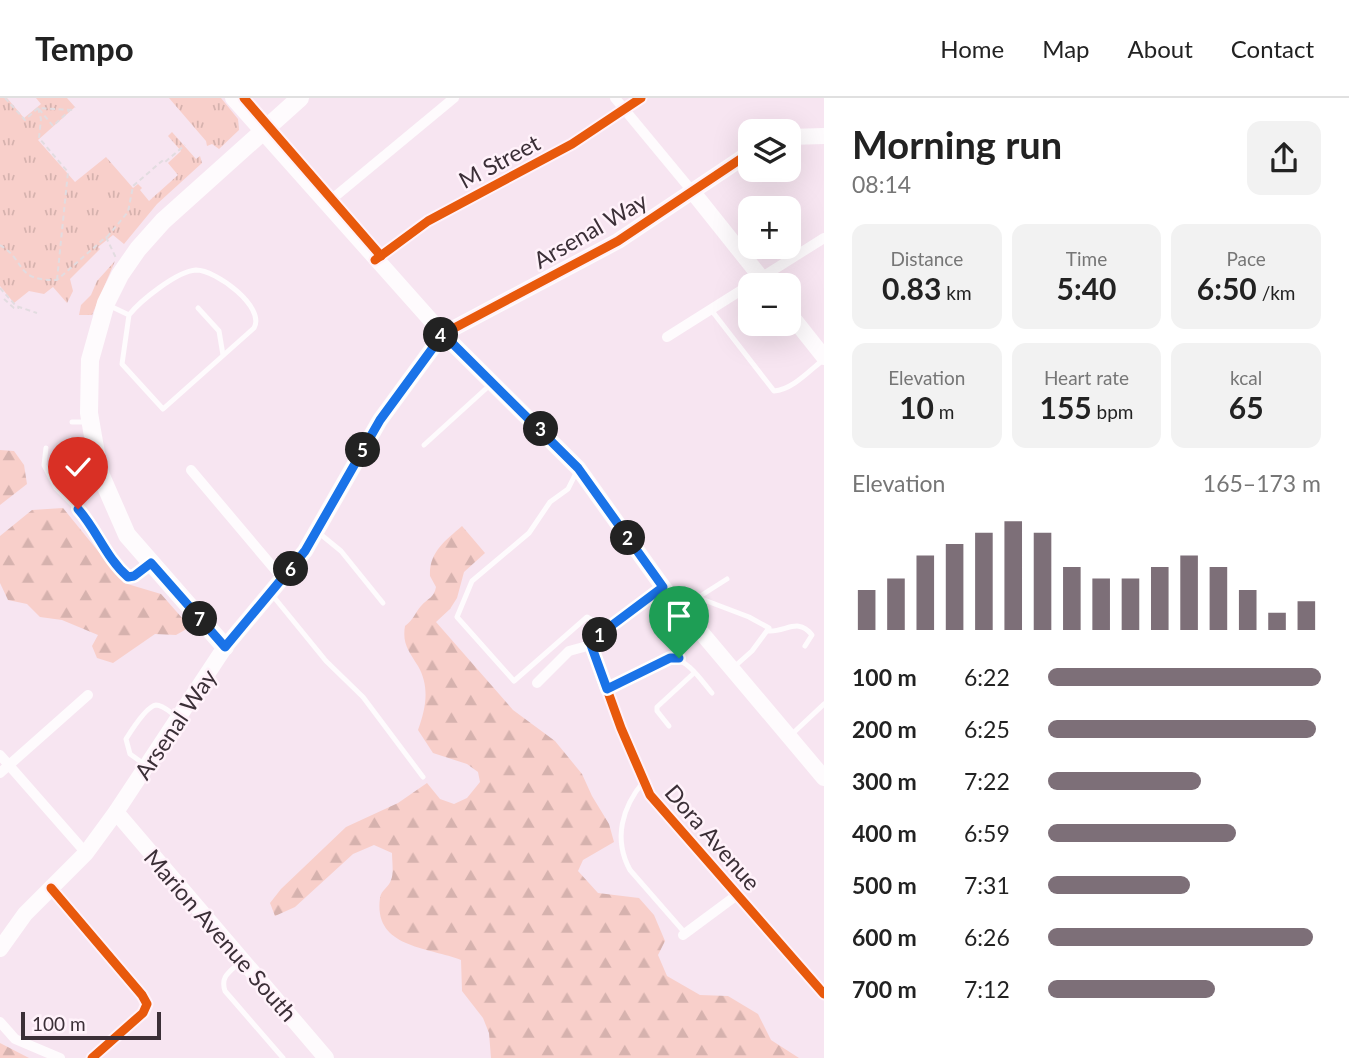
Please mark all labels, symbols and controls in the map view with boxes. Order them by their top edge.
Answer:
text: Tempo [35,28,134,68]
text: Home [940,34,1004,63]
text: Map [1042,34,1090,63]
text: About [1128,34,1193,63]
text: Contact [1231,34,1314,63]
map controls [738,119,801,336]
button: layers [738,119,801,182]
text: Morning run [852,121,1062,167]
button: share [1247,121,1321,195]
street label: M Street [454,128,545,194]
text: 08:14 [852,170,911,198]
street label: Arsenal Way [528,186,652,274]
button: + [738,196,801,259]
text: Distance [890,247,963,270]
text: Time [1066,247,1107,270]
text: Pace [1226,247,1266,270]
text: 0.83 [882,270,941,306]
text: 5:40 [1057,270,1116,306]
text: 6:50 [1197,270,1257,306]
button: − [738,273,801,336]
text: km [941,281,972,304]
text: /km [1257,281,1296,304]
pin: 4 [424,317,458,352]
text: 4 [435,323,446,346]
text: Elevation [888,366,965,389]
text: Heart rate [1044,366,1129,389]
text: kcal [1230,366,1262,389]
text: 10 [899,389,934,425]
text: 155 [1040,389,1092,425]
text: 65 [1229,389,1264,425]
text: m [934,400,954,423]
text: bpm [1092,400,1133,423]
pin: 3 [524,412,558,446]
text: 3 [535,417,546,440]
pin: 5 [346,432,380,468]
pin [48,437,108,509]
text: 5 [357,438,368,461]
icon: check [59,448,97,486]
text: Elevation [852,469,945,497]
text: 165–173 m [1203,469,1321,497]
pin: 2 [610,520,646,556]
text: 2 [622,526,633,549]
pin: 6 [274,552,308,587]
text: 6 [285,557,296,580]
pin [649,586,709,658]
icon: arrive [660,597,698,635]
pin: 7 [182,602,218,636]
text: 7 [194,607,205,630]
pin: 1 [582,618,618,652]
text: 1 [594,623,605,646]
text: 100 m [852,663,917,691]
text: 6:22 [964,663,1010,691]
street label: Arsenal Way [128,664,222,784]
text: 200 m [852,715,917,743]
text: 6:25 [964,715,1010,743]
text: 300 m [852,767,917,795]
text: 7:22 [964,767,1010,795]
street label: Dora Avenue [659,778,767,896]
text: 400 m [852,819,917,847]
text: 6:59 [964,819,1010,847]
street label: Marion Avenue South [139,843,303,1027]
text: 500 m [852,871,917,899]
text: 7:31 [964,871,1010,899]
text: 600 m [852,923,917,951]
text: 6:26 [964,923,1010,951]
text: 700 m [852,975,917,1003]
text: 7:12 [964,975,1010,1003]
scale bar [21,1009,161,1041]
text: 100 m [32,1012,86,1035]

